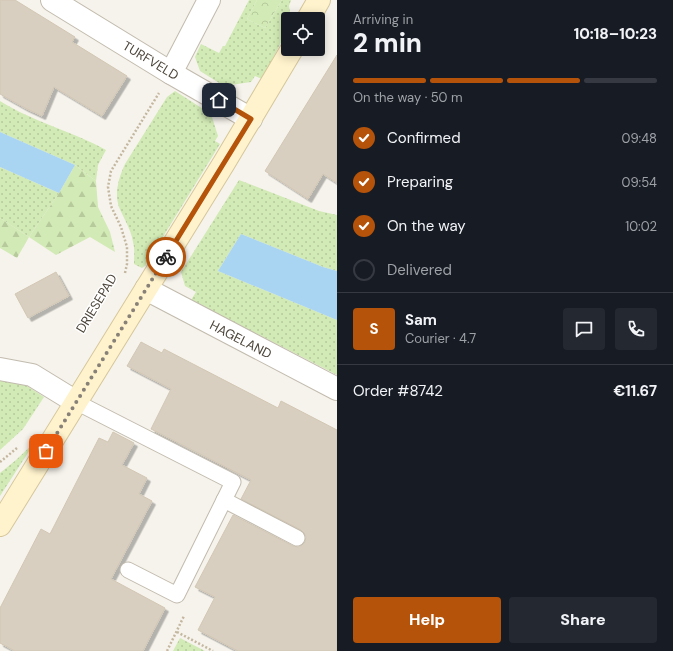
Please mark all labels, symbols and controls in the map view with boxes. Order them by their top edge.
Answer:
text: Arriving in [353,11,413,28]
map controls [281,12,325,56]
button: locate [281,12,325,56]
text: 10:18–10:23 [574,24,657,44]
text: 2 min [353,26,422,60]
street label: TURFVELD [120,37,182,84]
pin [202,83,236,117]
icon: home [208,89,230,111]
text: On the way · 50 m [353,89,463,106]
icon: check [353,127,375,149]
text: Confirmed [387,128,461,148]
text: 09:48 [622,130,657,147]
icon: check [353,171,375,193]
text: Preparing [387,172,453,192]
text: 09:54 [621,174,657,191]
icon: check [353,215,375,237]
text: On the way [387,216,466,236]
text: 10:02 [625,218,657,235]
courier [146,237,186,277]
icon: bike [155,246,177,268]
text: Delivered [387,260,452,280]
street label: DRIESEPAD [72,271,121,336]
button: chat [563,308,605,350]
button: phone [615,308,657,350]
text: Sam [405,310,437,330]
street label: HAGELAND [207,317,275,362]
text: S [369,319,379,339]
text: Courier · 4.7 [405,330,476,347]
text: Order #8742 [353,381,443,401]
text: €11.67 [613,381,657,401]
pin [29,434,63,468]
icon: bag [35,440,57,462]
button: Help [353,597,501,643]
button: Share [509,597,657,643]

